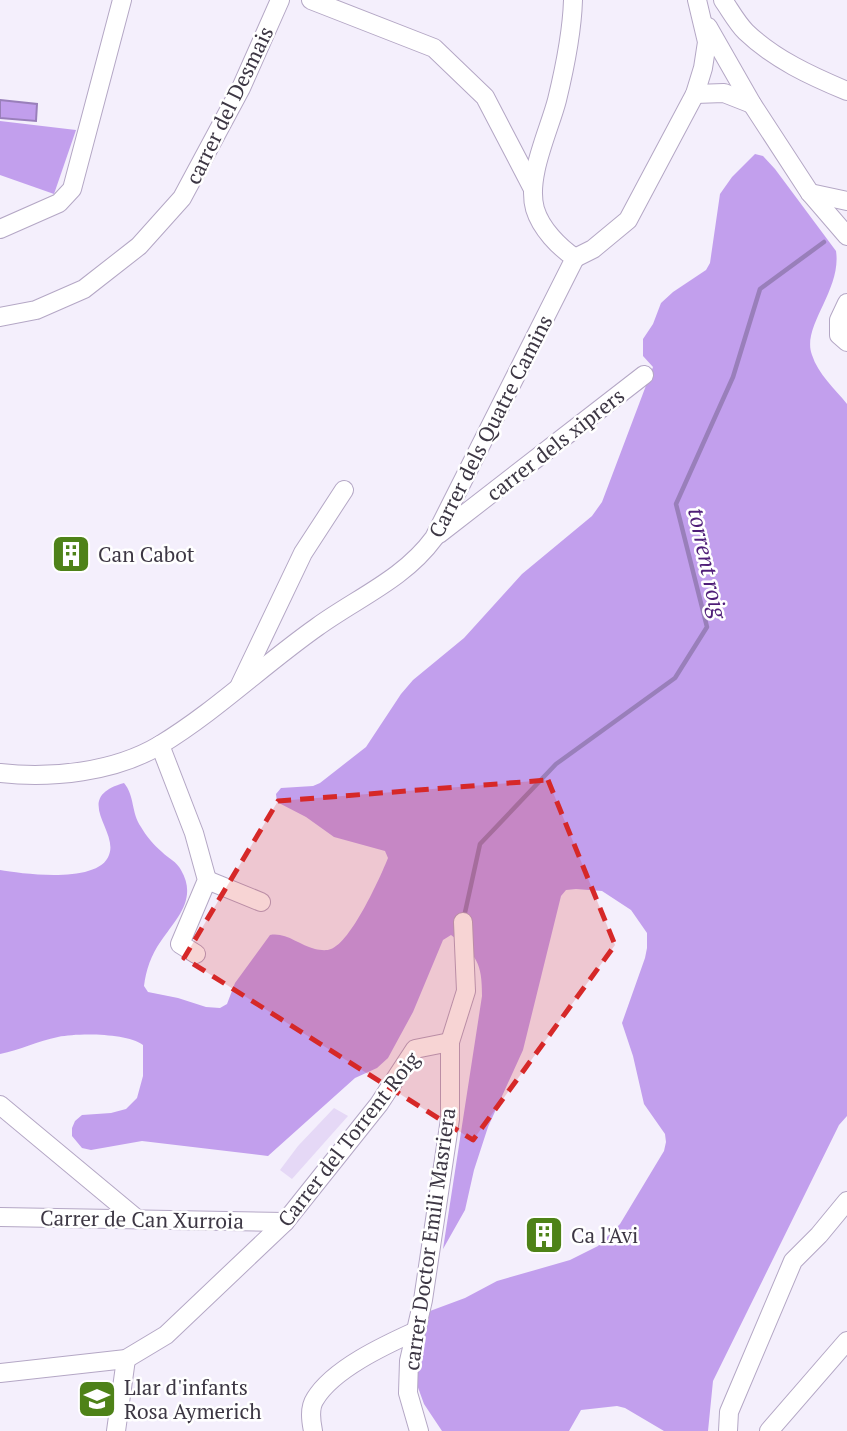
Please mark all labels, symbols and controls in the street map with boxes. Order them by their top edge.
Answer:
street label: carrer del Desmais [179,21,279,189]
street label: Carrer dels Quatre Camins [422,310,558,542]
street label: carrer dels xiprers [480,381,630,507]
water label: torrent roig [681,505,735,623]
building icon: Can Cabot [50,533,92,575]
place label: Can Cabot [98,540,195,568]
street label: Carrer del Torrent Roig [271,1045,426,1232]
street label: carrer Doctor Emili Masriera [397,1105,461,1372]
street label: Carrer de Can Xurroia [40,1203,245,1235]
building icon: Ca l'Avi [523,1214,565,1256]
place label: Ca l'Avi [571,1221,638,1249]
place label: Llar d'infants Rosa Aymerich [124,1373,262,1425]
school or university icon: Llar d'infants Rosa Aymerich [76,1378,118,1420]

